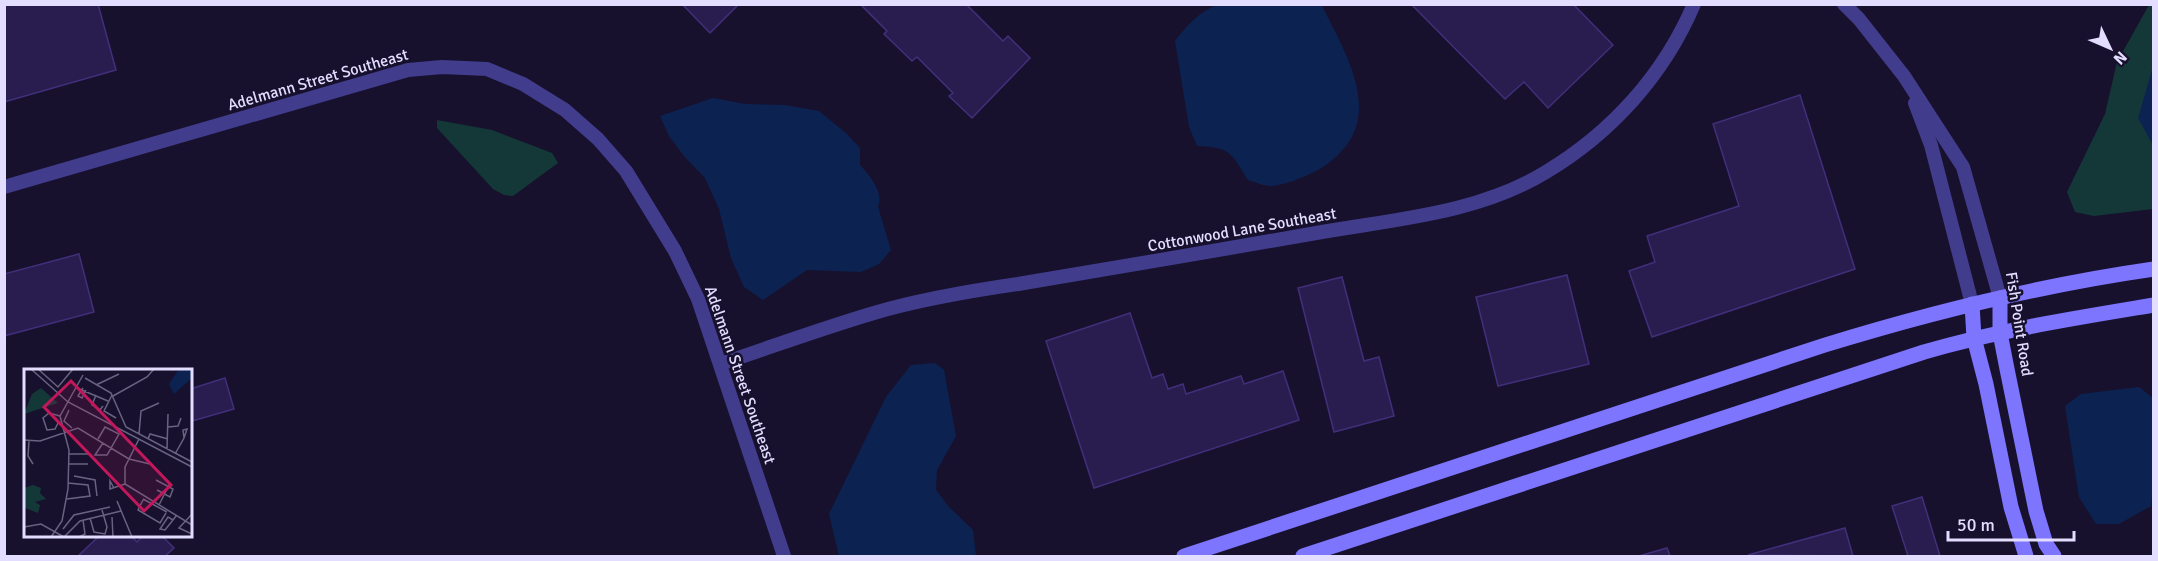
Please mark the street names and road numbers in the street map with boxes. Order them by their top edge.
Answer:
street label: Adelmann Street Southeast [225,45,411,115]
street label: Cottonwood Lane Southeast [1146,203,1338,256]
street label: Fish Point Road [2001,270,2037,378]
street label: Adelmann Street Southeast [700,283,780,467]

